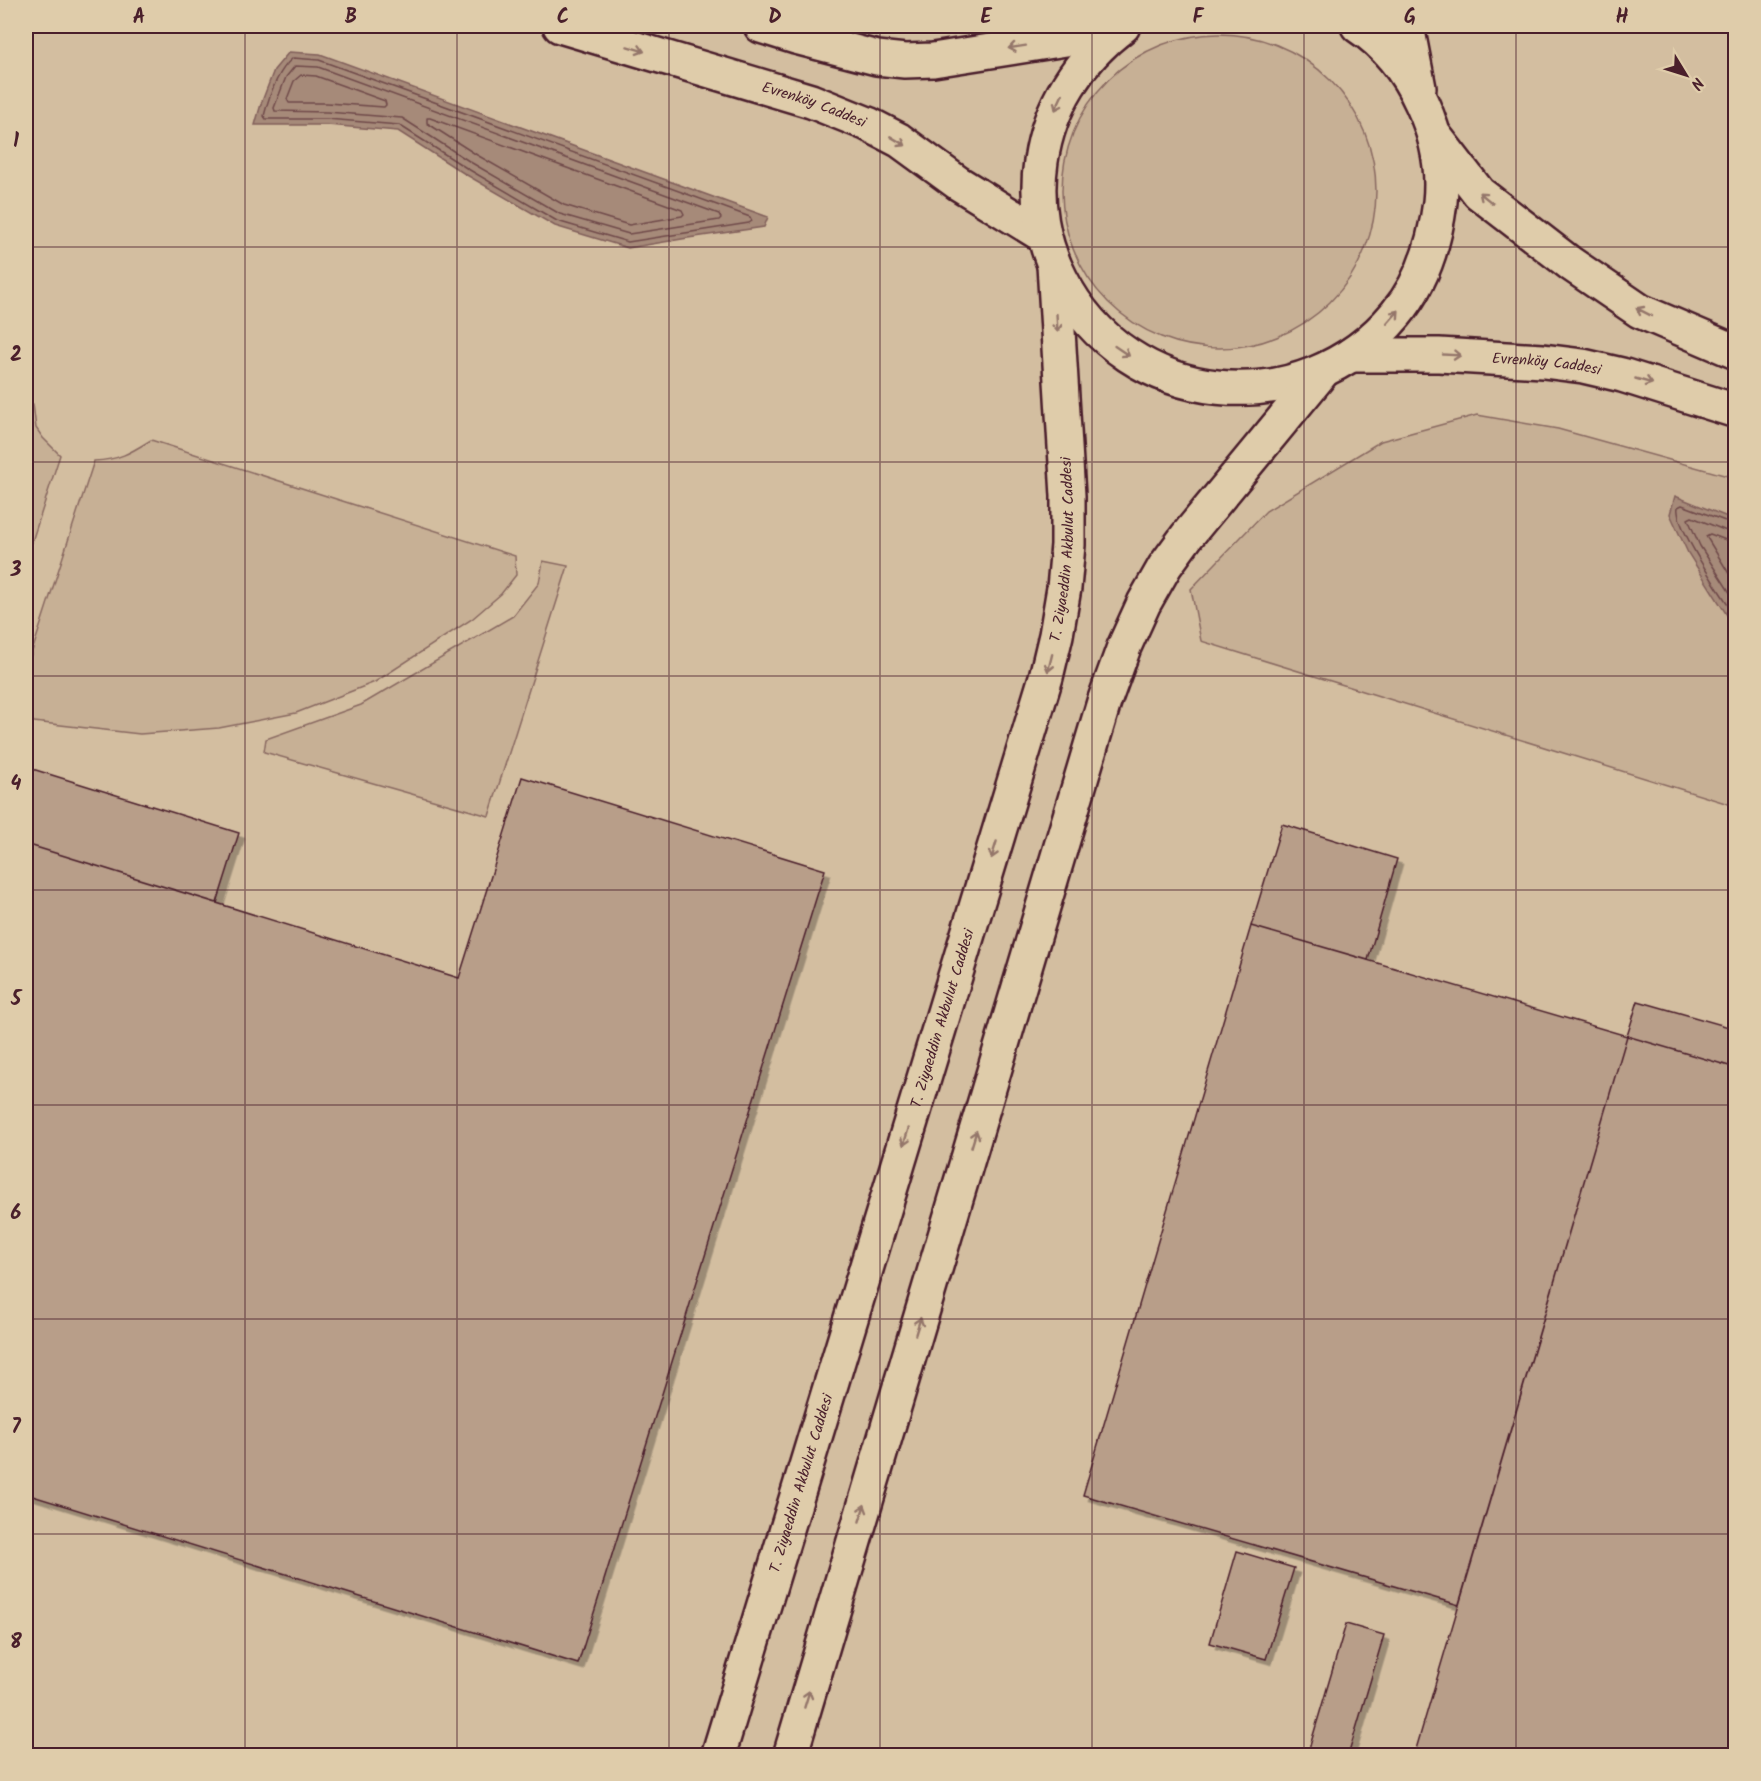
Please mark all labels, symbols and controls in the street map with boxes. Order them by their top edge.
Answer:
text: A [133,2,145,34]
text: B [345,2,357,34]
text: C [557,2,569,34]
text: D [768,2,782,34]
text: E [980,2,992,34]
text: F [1193,2,1205,34]
text: G [1404,2,1416,34]
text: H [1615,2,1629,34]
one-way arrow [1007,41,1027,52]
one-way arrow [626,44,645,55]
north arrow [1656,45,1716,105]
text: N [1684,72,1710,95]
street label: Evrenköy Caddesi [759,76,871,136]
one-way arrow [1053,92,1064,110]
text: 1 [13,126,19,158]
one-way arrow [889,135,906,147]
one-way arrow [1478,191,1494,204]
one-way arrow [1635,305,1653,317]
one-way arrow [1386,310,1400,325]
one-way arrow [1052,313,1063,333]
text: 2 [10,340,22,372]
one-way arrow [1114,345,1130,357]
street label: Evrenköy Caddesi [1491,347,1605,383]
one-way arrow [1441,350,1461,361]
one-way arrow [1634,376,1653,387]
street label: T. Ziyaeddin Akbulut Caddesi [1044,455,1081,645]
text: 3 [10,555,22,587]
one-way arrow [1043,654,1055,673]
text: 4 [11,769,22,801]
one-way arrow [988,840,999,859]
street label: T. Ziyaeddin Akbulut Caddesi [905,925,982,1111]
text: 5 [10,984,23,1016]
one-way arrow [900,1127,911,1146]
one-way arrow [969,1130,980,1149]
text: 6 [11,1198,22,1230]
one-way arrow [913,1317,924,1336]
street label: T. Ziyaeddin Akbulut Caddesi [763,1390,841,1576]
text: 7 [11,1412,21,1444]
one-way arrow [857,1503,868,1522]
text: 8 [10,1627,22,1659]
one-way arrow [802,1690,813,1709]

